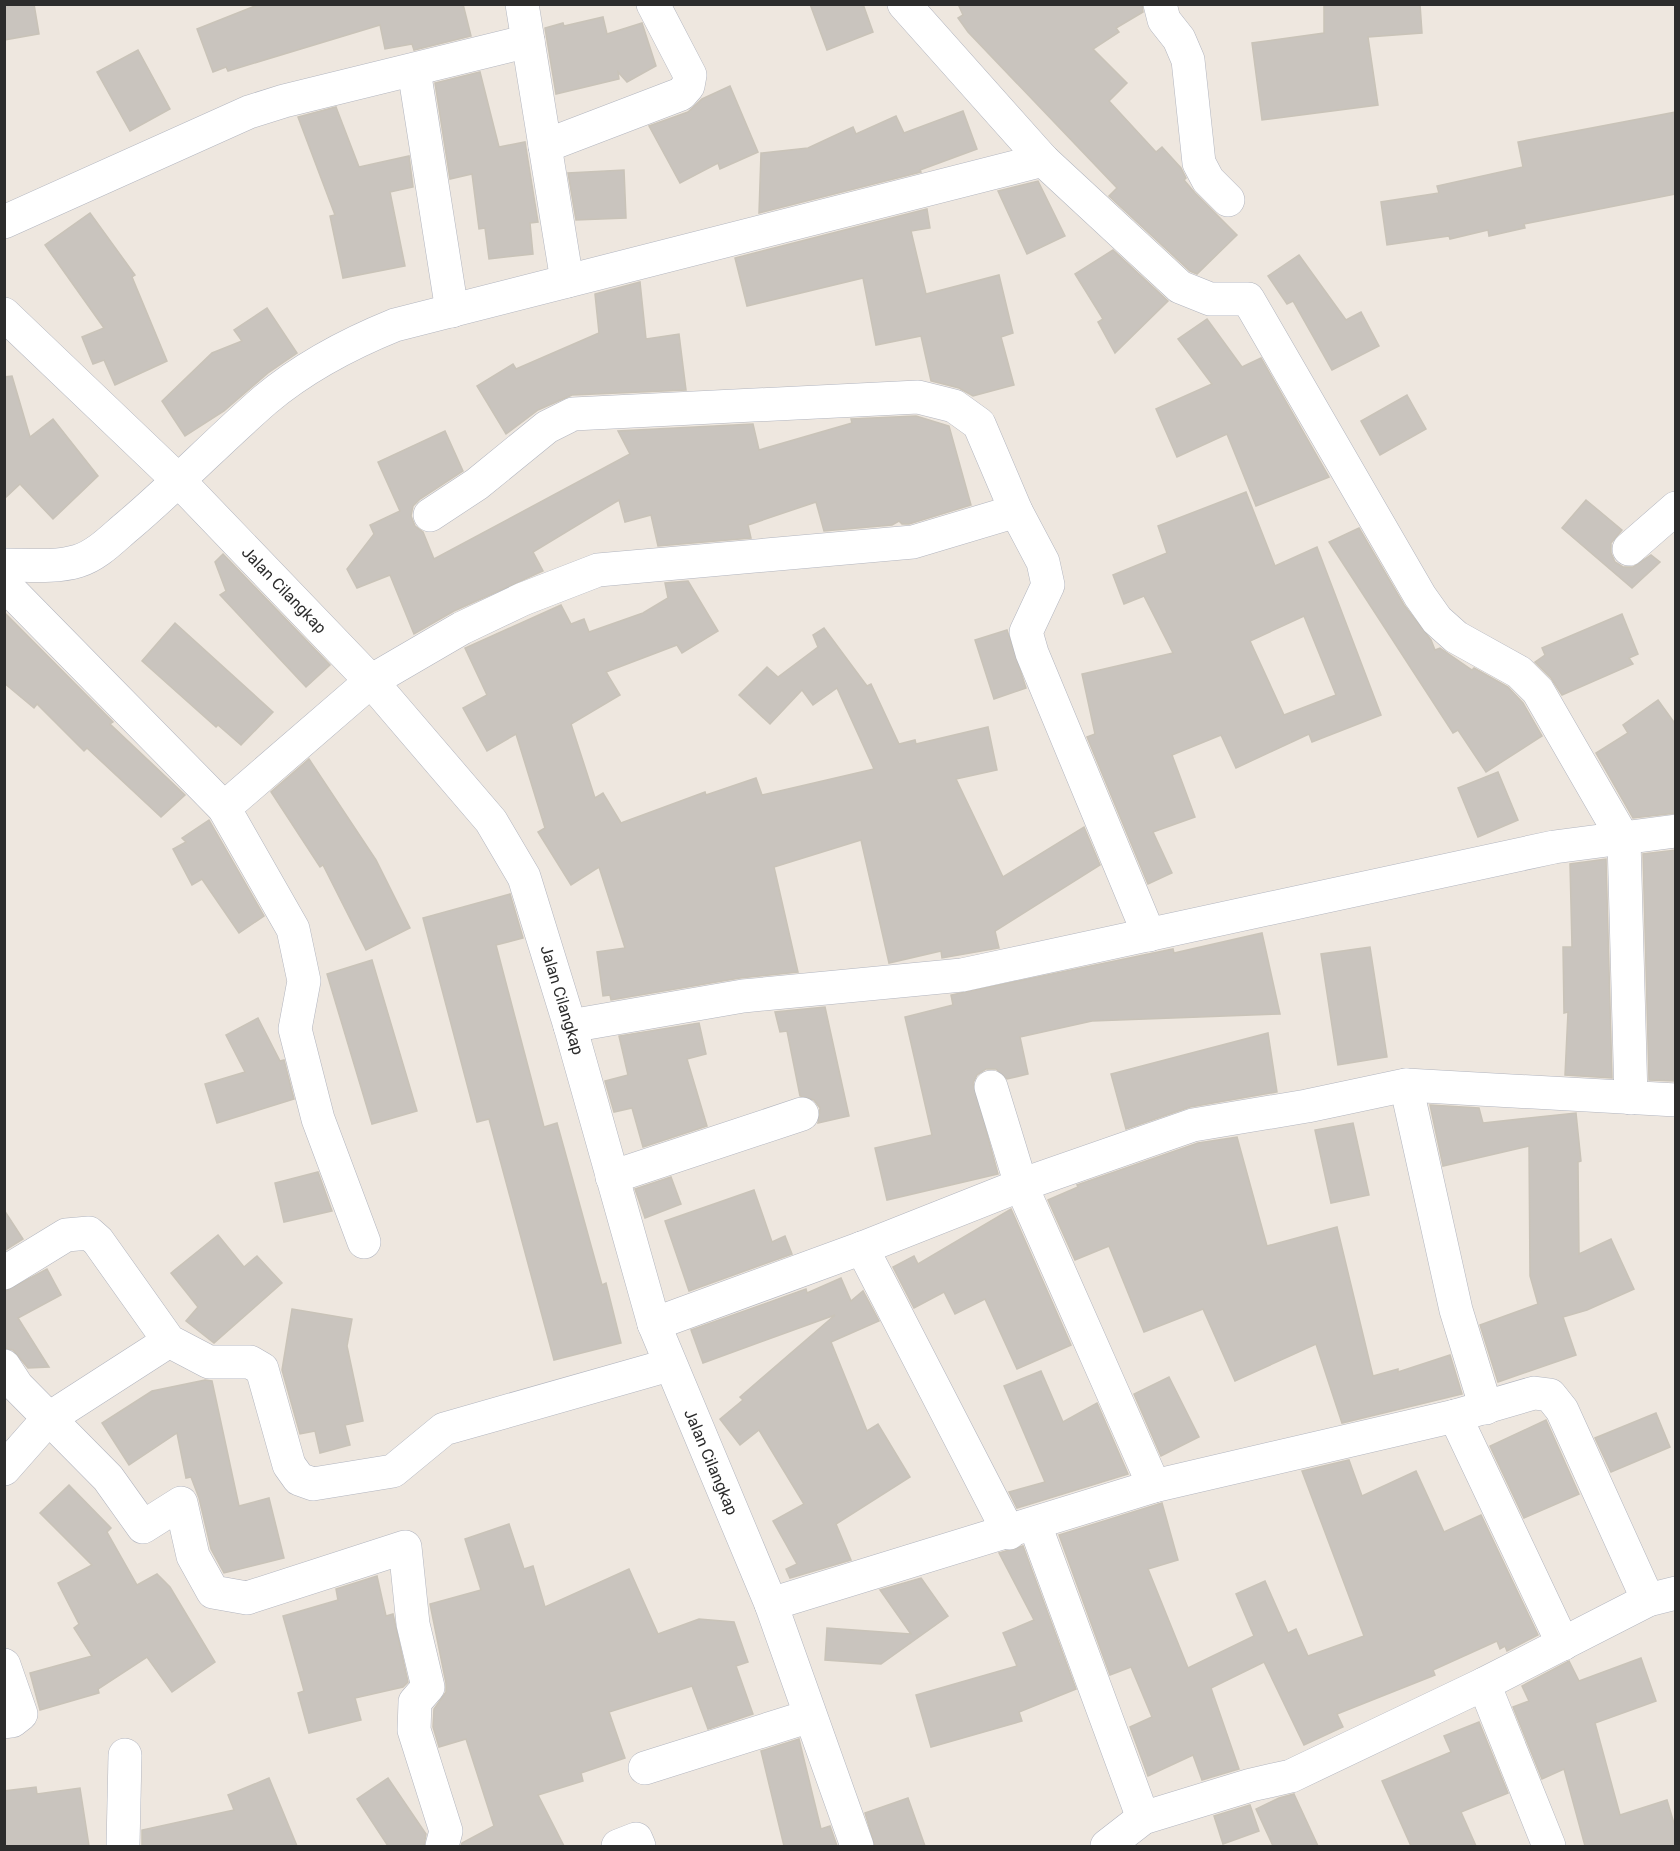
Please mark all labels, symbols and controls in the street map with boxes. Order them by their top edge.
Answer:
street label: Jalan Cilangkap [238,543,330,637]
street label: Jalan Cilangkap [536,943,588,1057]
street label: Jalan Cilangkap [680,1406,742,1518]

